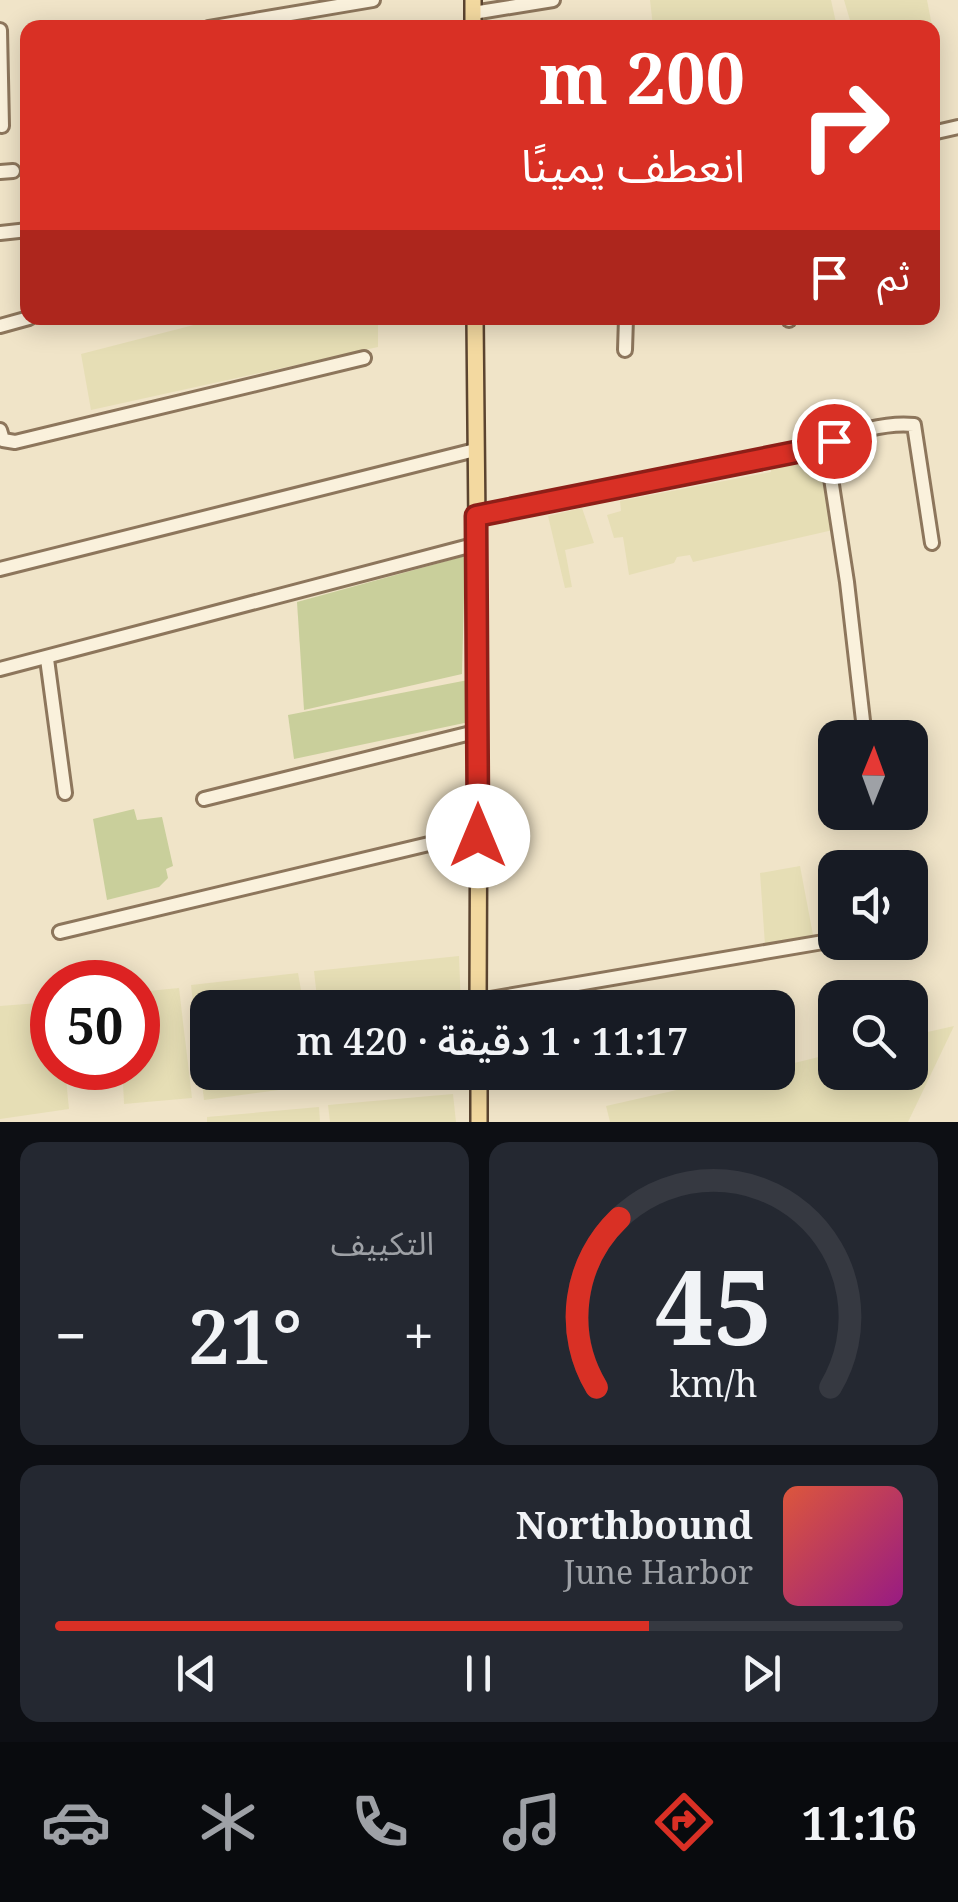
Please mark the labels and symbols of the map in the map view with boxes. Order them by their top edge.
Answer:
pin [792,399,877,484]
north arrow [818,720,928,830]
position arrow [426,784,530,888]
speed limit sign: 50 [30,960,160,1090]

